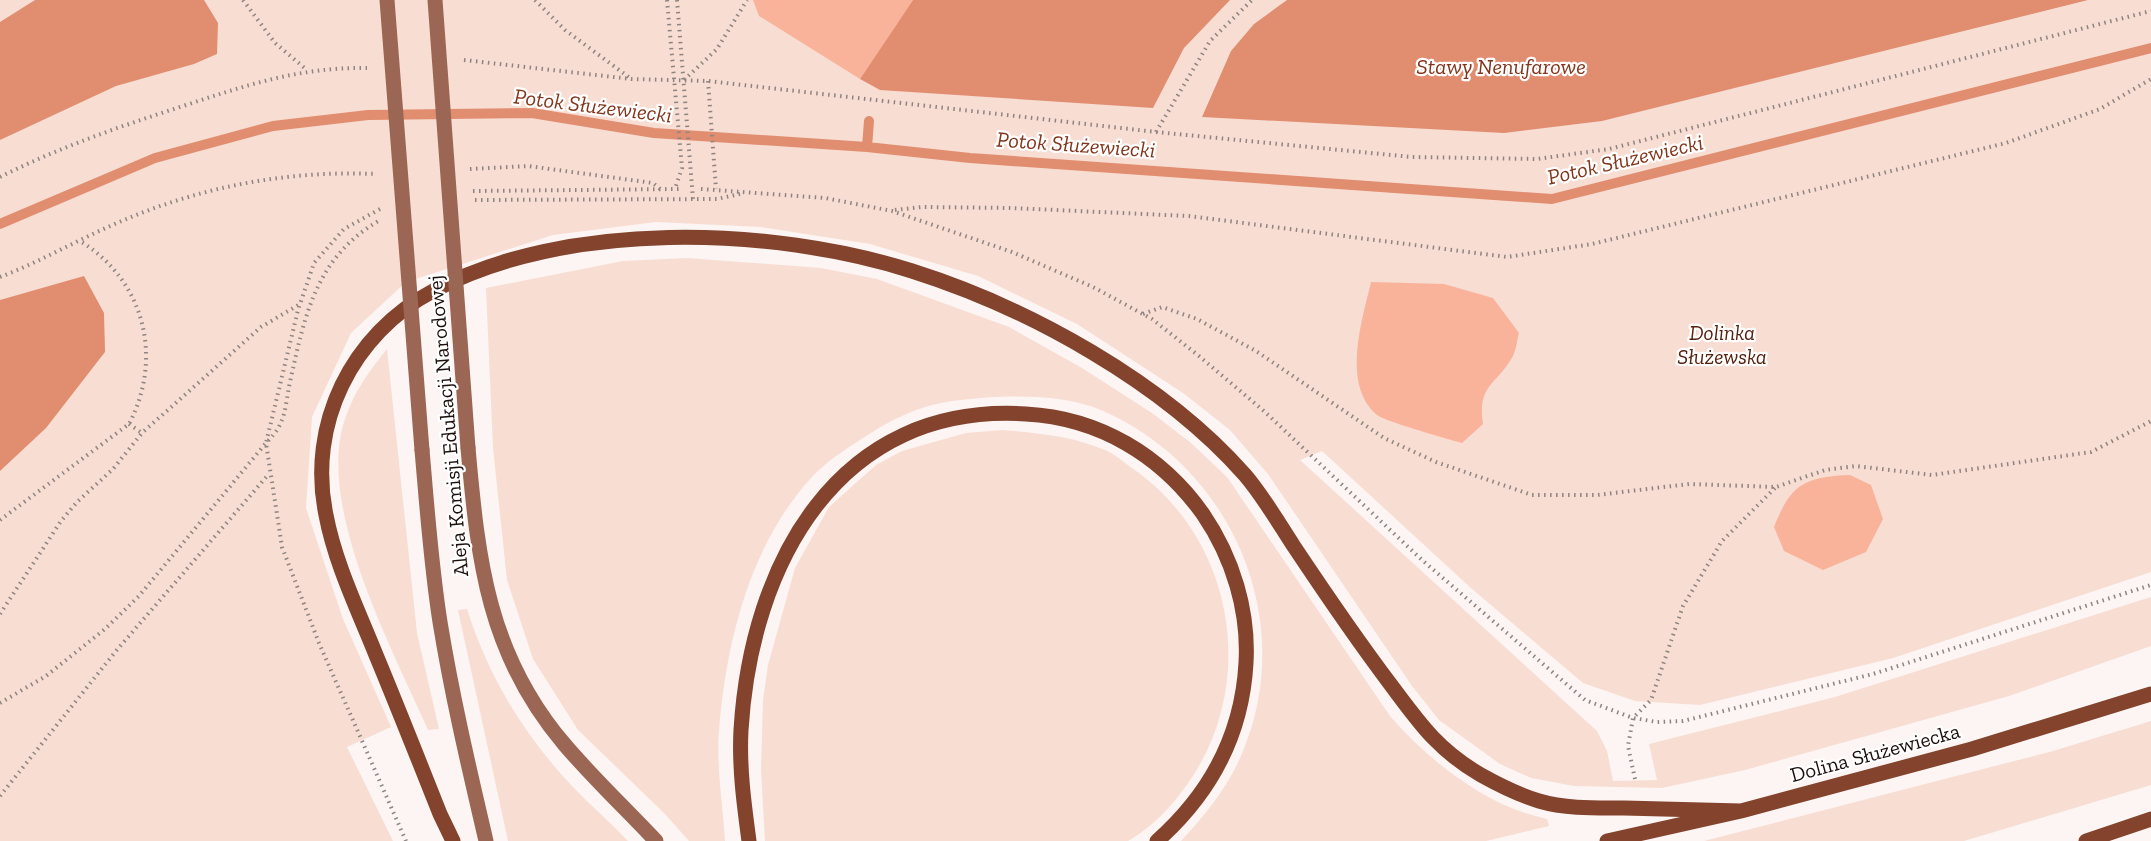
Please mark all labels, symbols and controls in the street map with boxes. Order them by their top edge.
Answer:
water label: Stawy Nenufarowe [1416,53,1586,80]
water label: Potok Służewiecki [512,82,674,129]
water label: Potok Służewiecki [996,125,1156,164]
water label: Potok Służewiecki [1545,128,1706,191]
street label: Aleja Komisji Edukacji Narodowej [422,274,474,578]
park label: Dolinka Służewska [1677,320,1767,369]
street label: Dolina Służewiecka [1787,718,1962,787]

